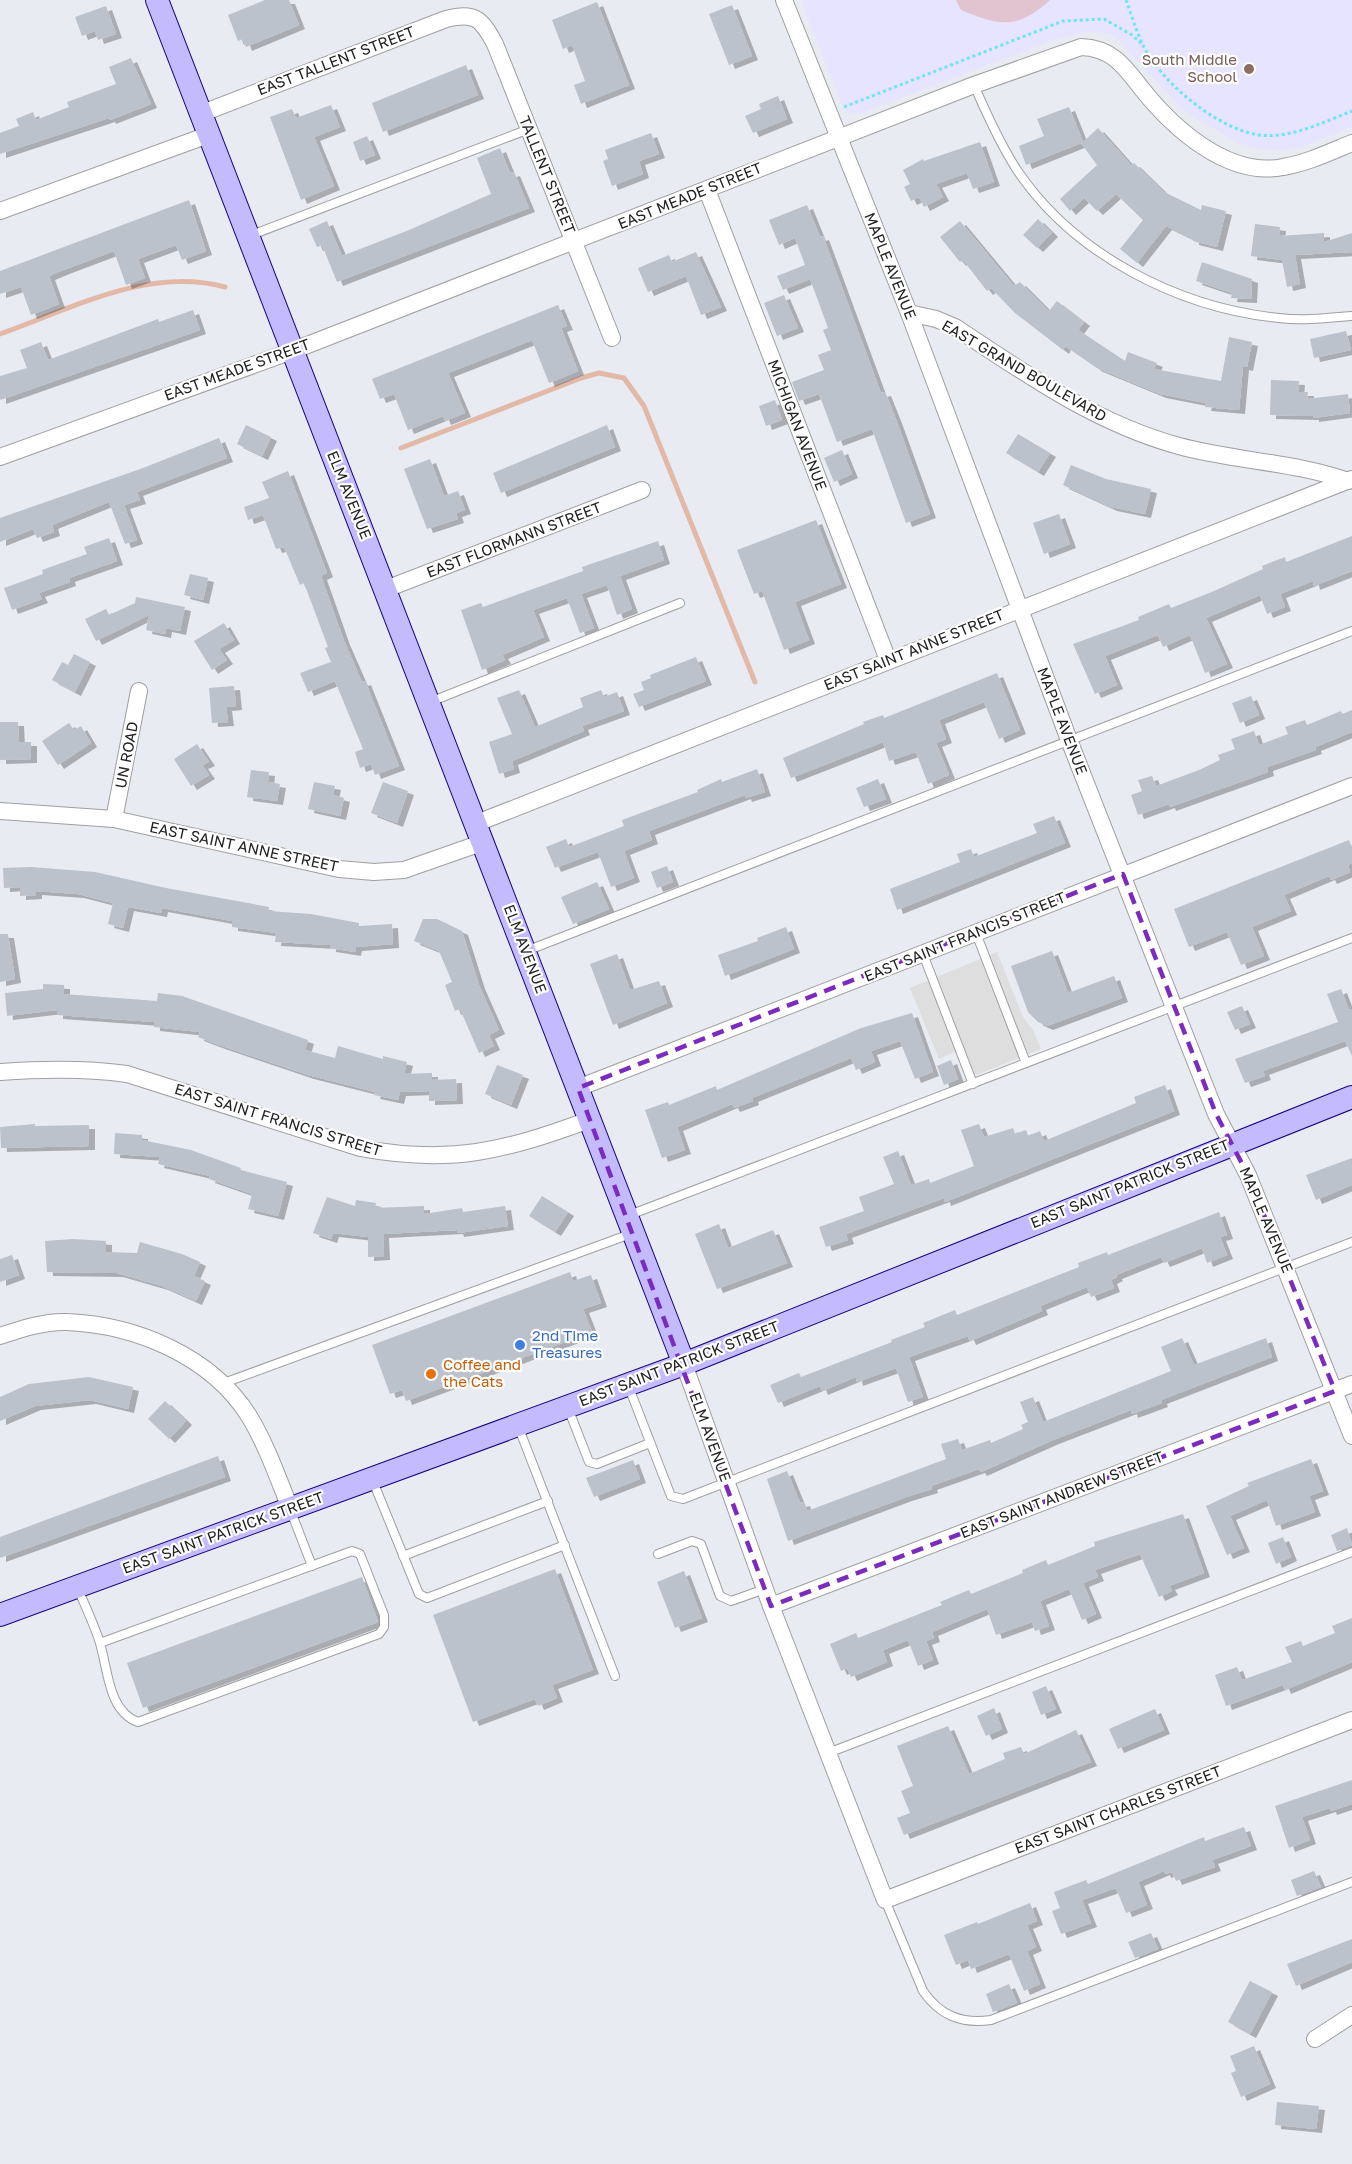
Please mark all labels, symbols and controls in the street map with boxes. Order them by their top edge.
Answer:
street label: EAST TALLENT STREET [254,22,417,98]
place label: South Middle School [1142,50,1237,85]
marker: South Middle School [1242,62,1256,76]
street label: TALLENT STREET [516,113,580,236]
street label: EAST MEADE STREET [615,158,764,232]
street label: MAPLE AVENUE [861,210,921,322]
street label: EAST GRAND BOULEVARD [939,315,1110,425]
street label: EAST MEADE STREET [161,334,312,404]
street label: MICHIGAN AVENUE [765,357,831,493]
street label: ELM AVENUE [324,448,376,541]
street label: EAST FLORMANN STREET [424,497,604,581]
street label: EAST SAINT ANNE STREET [821,605,1006,694]
street label: MAPLE AVENUE [1034,664,1092,777]
street label: UN ROAD [111,720,141,790]
street label: EAST SAINT ANNE STREET [148,817,340,875]
street label: EAST SAINT FRANCIS STREET [861,887,1068,985]
street label: ELM AVENUE [501,902,551,996]
street label: EAST SAINT FRANCIS STREET [172,1079,384,1159]
street label: EAST SAINT PATRICK STREET [1028,1135,1232,1231]
street label: MAPLE AVENUE [1236,1164,1297,1275]
street label: EAST SAINT PATRICK STREET [576,1317,781,1410]
place label: 2nd Time Treasures [532,1326,602,1361]
marker: 2nd Time Treasures [513,1338,527,1352]
place label: Coffee and the Cats [443,1355,521,1390]
marker: Coffee and the Cats [424,1367,438,1381]
street label: ELM AVENUE [686,1390,735,1484]
street label: EAST SAINT ANDREW STREET [957,1447,1166,1541]
street label: EAST SAINT PATRICK STREET [120,1487,326,1577]
street label: EAST SAINT CHARLES STREET [1012,1761,1223,1857]

